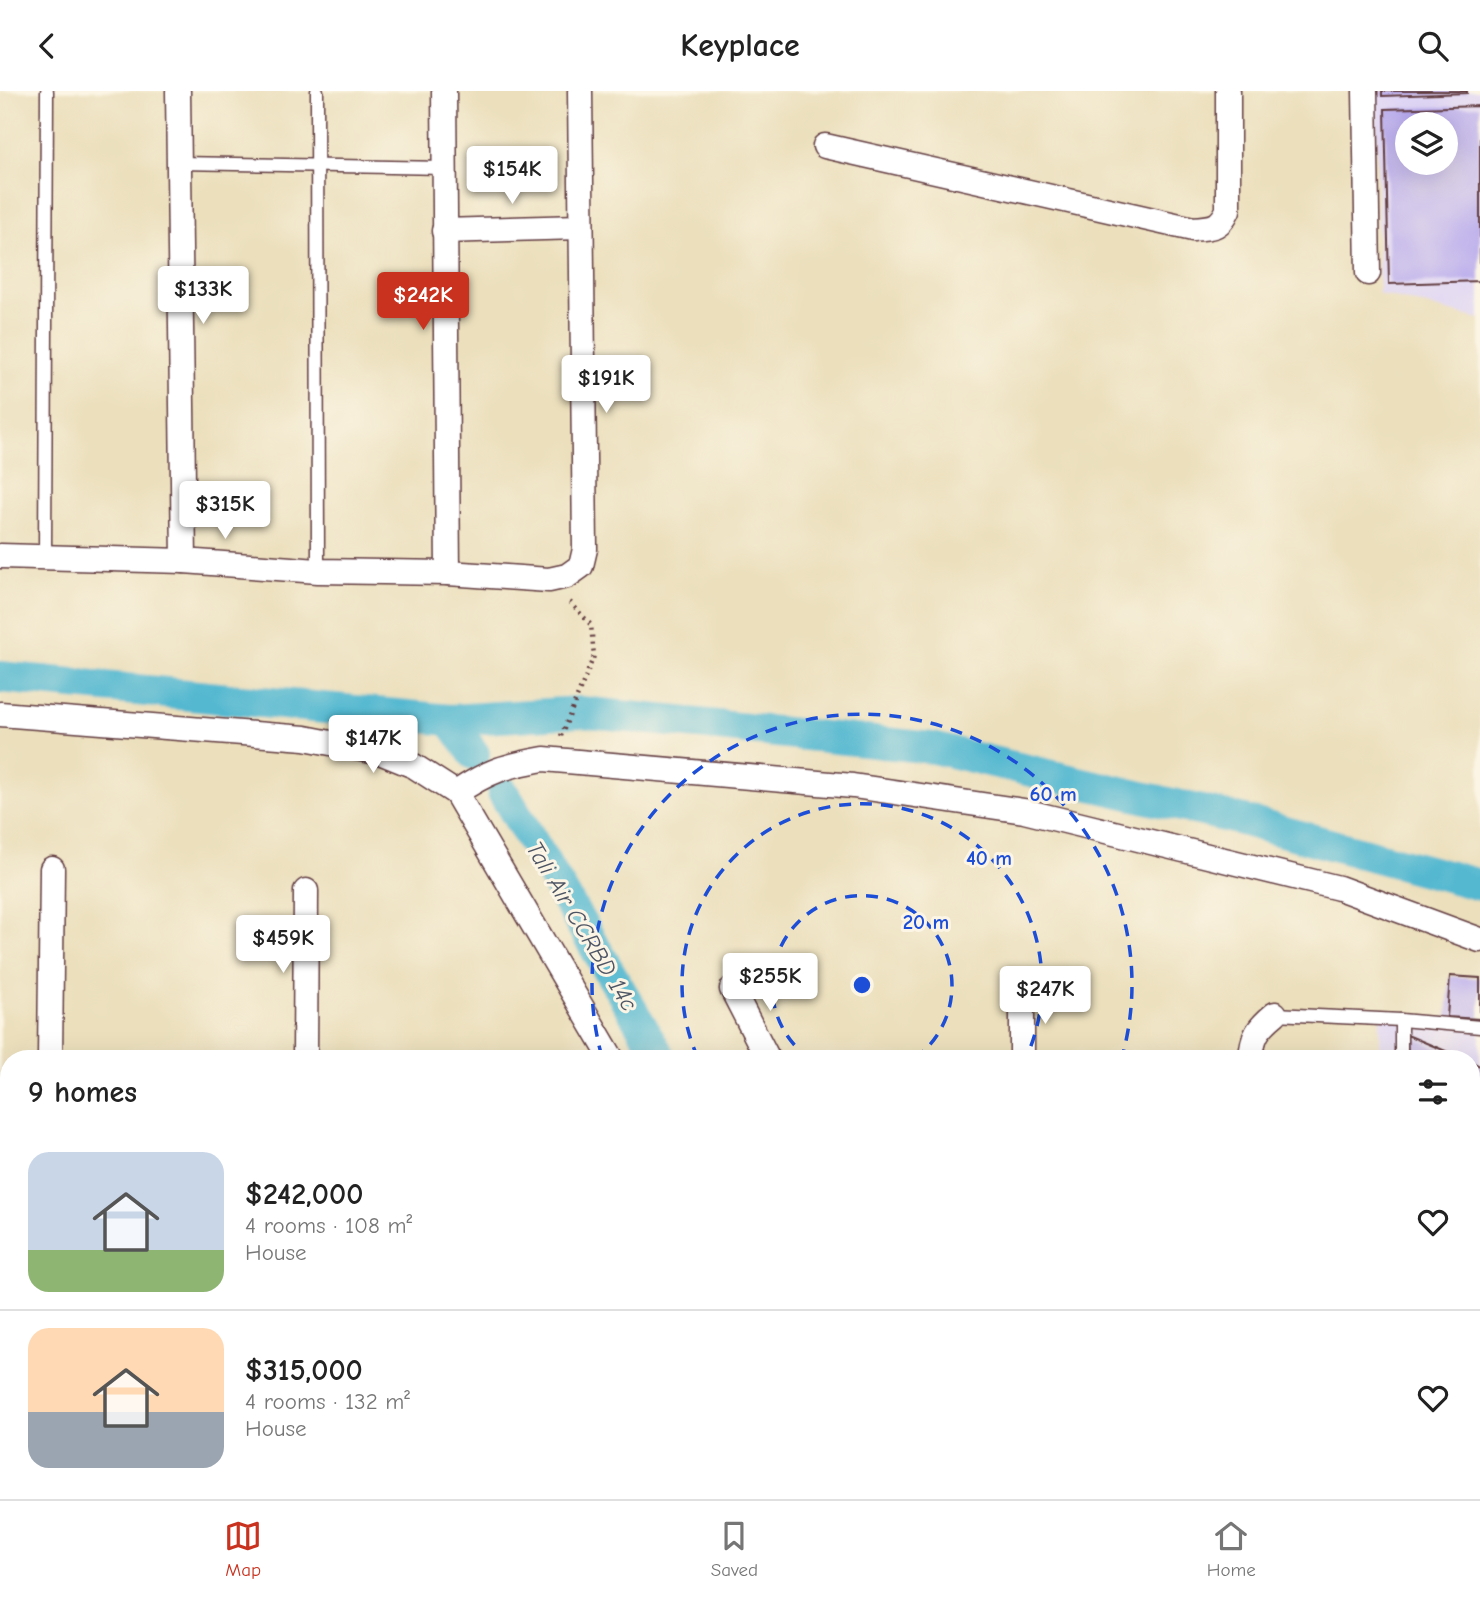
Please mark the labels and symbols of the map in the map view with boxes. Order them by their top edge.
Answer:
pin: $154K [463,146,561,206]
pin: $133K [154,267,252,326]
pin: $242K [374,273,472,332]
pin: $191K [557,355,655,415]
pin: $315K [176,482,274,541]
pin: $147K [324,715,422,775]
text: 60 m [1029,782,1077,806]
water label: Tali Air CCRBD 14c [520,836,644,1016]
text: 40 m [966,846,1012,870]
text: 20 m [903,910,949,934]
pin: $459K [234,915,332,975]
pin: $255K [721,953,819,1013]
pin: $247K [996,967,1094,1026]
centre of rings [850,973,874,997]

